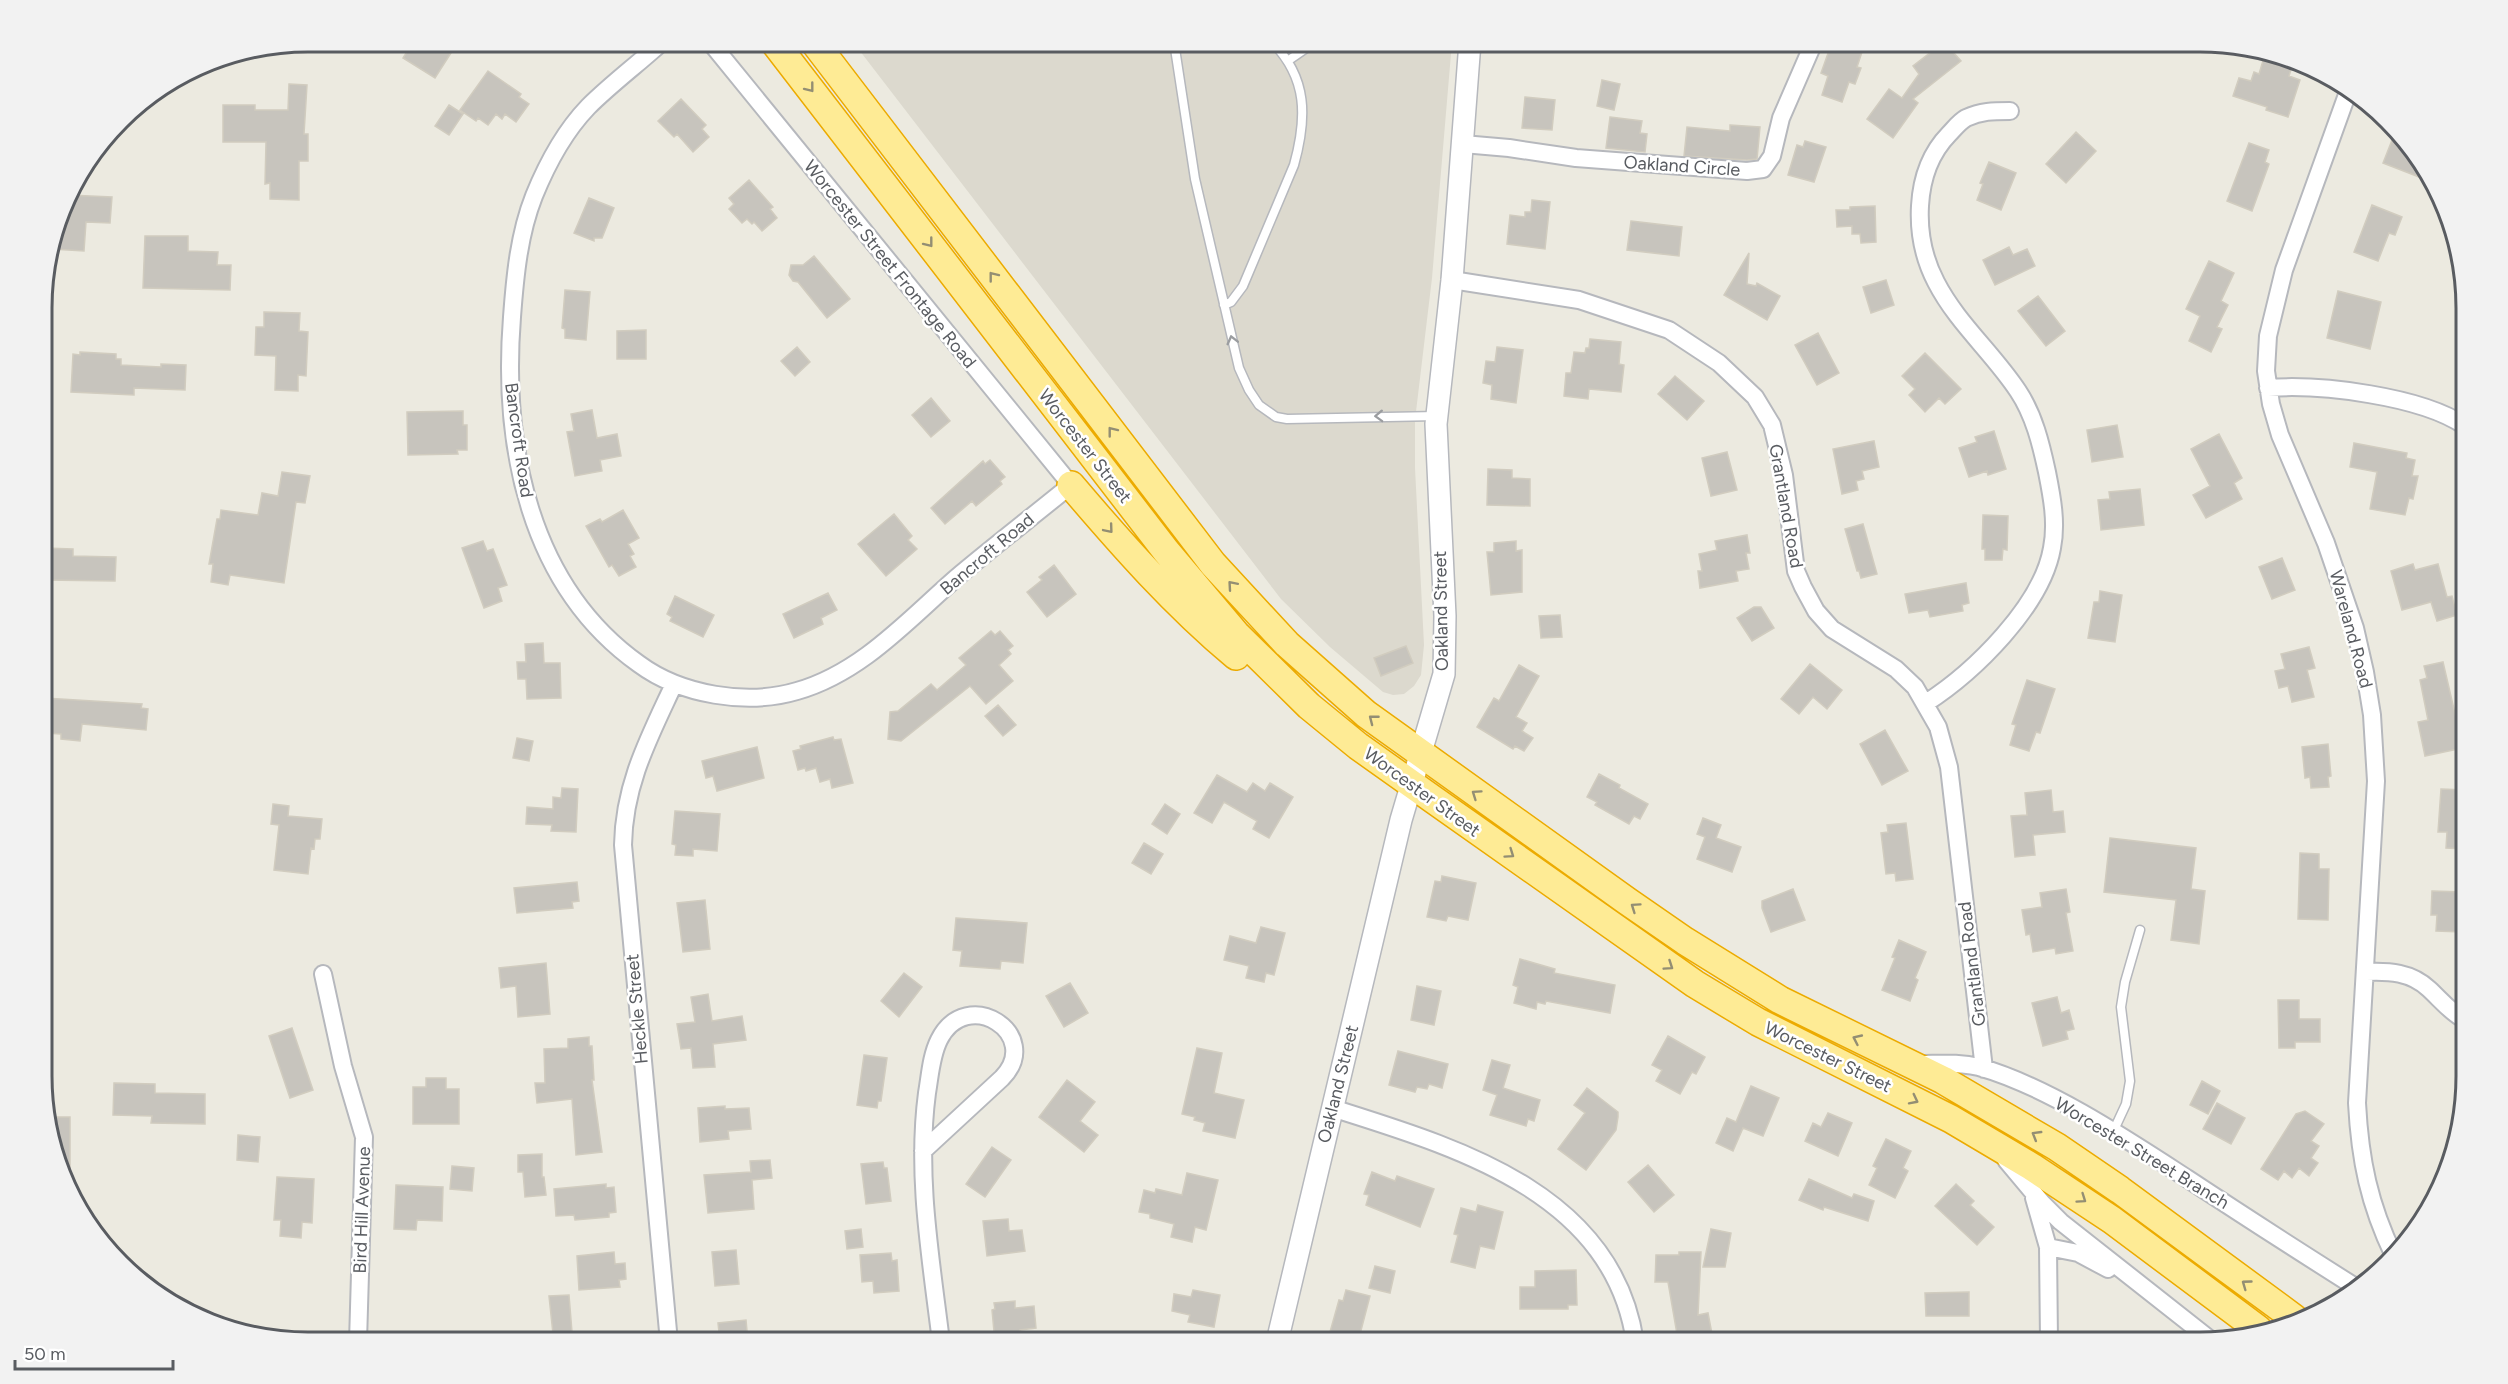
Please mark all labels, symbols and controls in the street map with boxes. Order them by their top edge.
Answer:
one-way arrow [803,82,814,93]
street label: Oakland Circle [1623,151,1741,181]
street label: Worcester Street Frontage Road [799,156,981,372]
one-way arrow [922,236,933,247]
one-way arrow [990,272,1001,283]
one-way arrow [1226,335,1239,345]
street label: Bancroft Road [500,381,538,499]
street label: Worcester Street [1034,385,1136,508]
one-way arrow [1374,410,1383,422]
one-way arrow [1109,427,1120,438]
street label: Grantland Road [1764,442,1808,570]
street label: Bancroft Road [936,508,1038,600]
one-way arrow [1102,522,1113,533]
street label: Oakland Street [1429,550,1453,671]
street label: Wareland Road [2325,568,2377,690]
one-way arrow [1228,581,1239,592]
one-way arrow [1369,715,1380,726]
street label: Worcester Street [1359,742,1485,842]
one-way arrow [1472,790,1483,801]
one-way arrow [1503,847,1514,858]
street label: Grantland Road [1953,900,1991,1028]
one-way arrow [1631,903,1642,914]
street label: Heckle Street [621,953,653,1065]
one-way arrow [1663,959,1674,970]
street label: Worcester Street [1761,1017,1895,1097]
street label: Oakland Street [1313,1023,1363,1145]
one-way arrow [1852,1034,1863,1046]
street label: Worcester Street Branch [2051,1092,2233,1214]
one-way arrow [1907,1093,1918,1104]
one-way arrow [2032,1130,2042,1142]
street label: Bird Hill Avenue [349,1146,375,1274]
one-way arrow [2075,1192,2086,1203]
one-way arrow [2242,1281,2253,1292]
scale bar [15,1333,172,1371]
text: 50 m [24,1343,66,1365]

